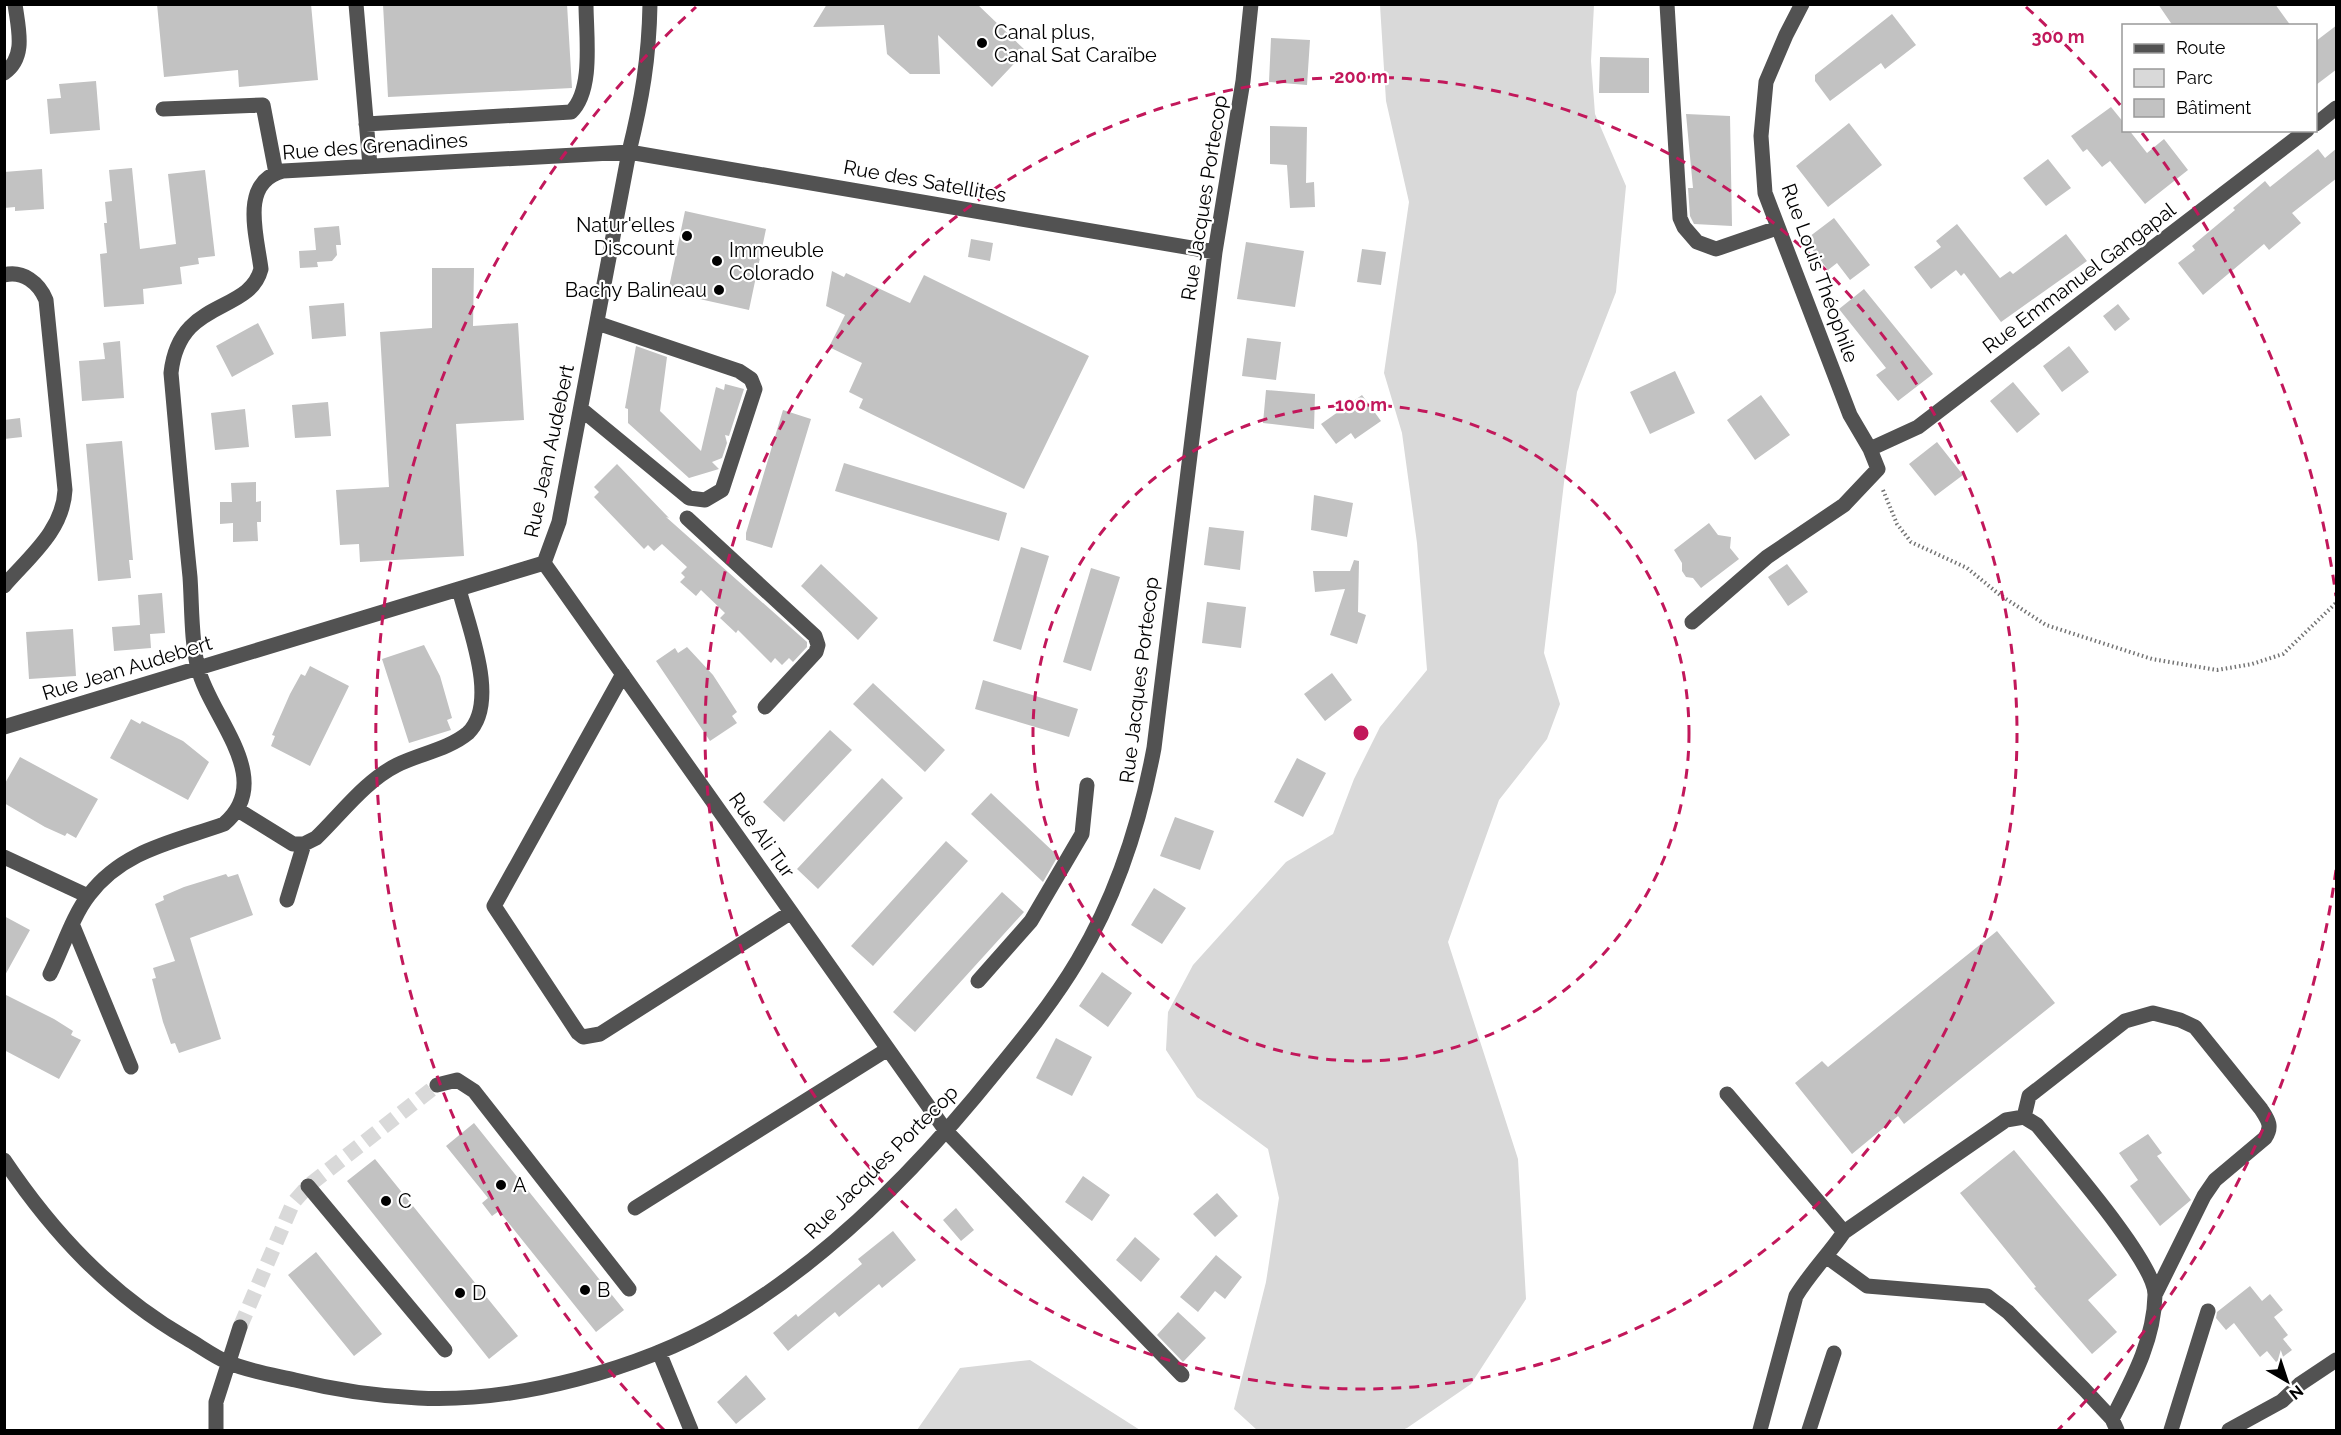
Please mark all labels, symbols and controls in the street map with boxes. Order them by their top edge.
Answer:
place label: Canal plus, Canal Sat Caraïbe [994,20,1157,67]
legend [2122,24,2317,132]
text: 300 m [2031,26,2085,47]
marker: Canal plus, Canal Sat Caraïbe [975,36,989,50]
text: Route [2176,37,2226,58]
text: 200 m [1334,66,1388,87]
text: Parc [2176,67,2213,88]
street label: Rue Jacques Portecop [1176,94,1232,302]
text: Bâtiment [2176,97,2251,118]
street label: Rue des Grenadines [282,128,468,164]
street label: Rue des Satellites [842,155,1008,207]
street label: Rue Louis Théophile [1777,180,1864,366]
street label: Rue Emmanuel Gangapal [1978,197,2181,358]
place label: Natur'elles Discount [576,213,675,260]
marker: Natur'elles Discount [680,229,694,243]
place label: Immeuble Colorado [729,238,824,285]
marker: Immeuble Colorado [710,254,724,268]
place label: Bachy Balineau [565,278,707,302]
marker: Bachy Balineau [712,283,726,297]
street label: Rue Jean Audebert [519,362,579,540]
text: 100 m [1335,394,1387,415]
street label: Rue Jacques Portecop [1114,576,1164,784]
street label: Rue Jean Audebert [39,631,215,705]
centre of rings [1351,723,1371,743]
street label: Rue Ali Tur [724,788,800,882]
street label: Rue Jacques Portecop [799,1080,963,1244]
place label: A [513,1173,527,1197]
marker: A [494,1178,508,1192]
place label: C [398,1189,412,1213]
marker: C [379,1194,393,1208]
place label: B [597,1278,610,1302]
place label: D [472,1281,486,1305]
marker: B [578,1283,592,1297]
marker: D [453,1286,467,1300]
north arrow [2257,1351,2317,1411]
text: N [2285,1381,2307,1403]

